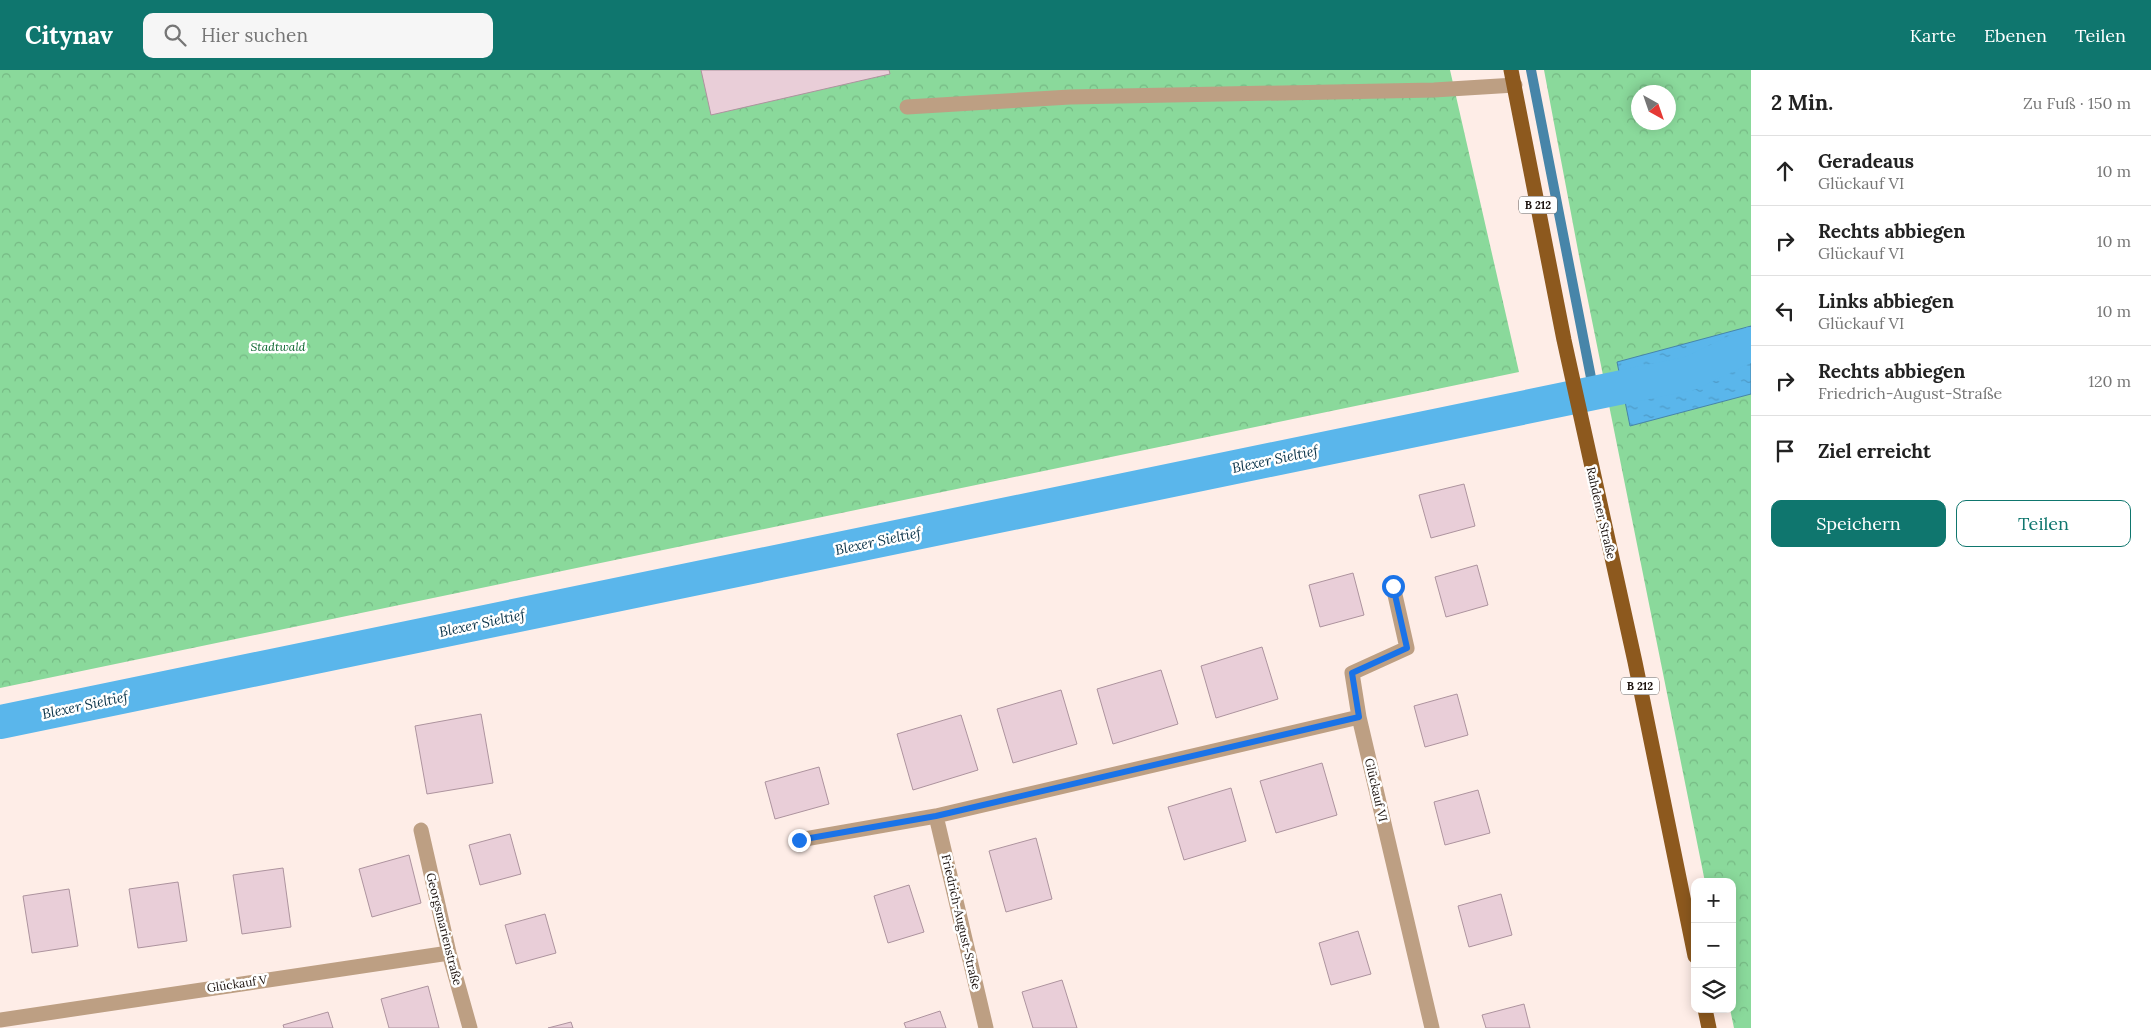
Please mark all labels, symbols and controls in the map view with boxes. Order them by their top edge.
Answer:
search box [143,13,493,58]
text: Citynav [25,20,113,51]
icon: search [161,21,189,49]
text: Hier suchen [201,23,308,47]
text: Karte [1910,24,1956,47]
text: Ebenen [1984,24,2047,47]
text: Teilen [2075,24,2126,47]
north arrow [1631,85,1676,130]
text: 2 Min. [1771,89,1833,116]
text: Zu Fuß · 150 m [2023,93,2131,113]
text: Geradeaus [1818,149,1914,173]
icon: ahead [1771,157,1799,185]
text: 10 m [2097,161,2131,181]
text: Glückauf VI [1818,173,1904,193]
road number: B 212 [1519,196,1557,214]
text: Rechts abbiegen [1818,219,1965,243]
icon: right [1771,227,1799,255]
text: 10 m [2097,231,2131,251]
text: Glückauf VI [1818,243,1904,263]
text: Links abbiegen [1818,289,1954,313]
icon: left [1771,297,1799,325]
text: 10 m [2097,301,2131,321]
text: Glückauf VI [1818,313,1904,333]
park label: Stadtwald [250,339,306,354]
text: Rechts abbiegen [1818,359,1965,383]
icon: right [1771,367,1799,395]
text: 120 m [2088,371,2131,391]
text: Friedrich-August-Straße [1818,383,2002,403]
icon: arrive [1771,437,1799,465]
text: Ziel erreicht [1818,439,1931,463]
water label: Blexer Sieltief [1230,441,1321,477]
street label: Rahdener Straße [1584,465,1619,561]
button: Speichern [1771,500,1946,547]
button: Teilen [1956,500,2131,547]
water label: Blexer Sieltief [833,523,924,559]
route start [1382,575,1405,598]
water label: Blexer Sieltief [437,605,528,641]
road number: B 212 [1621,678,1659,694]
water label: Blexer Sieltief [40,687,131,723]
street label: Glückauf VI [1362,757,1391,823]
route end [788,829,811,852]
street label: Friedrich-August-Straße [939,853,984,991]
street label: Georgsmarienstraße [423,871,466,987]
map controls [1691,878,1736,1013]
button: + [1691,878,1736,923]
button: − [1691,923,1736,968]
button: layers [1691,968,1736,1013]
street label: Glückauf V [206,972,269,995]

